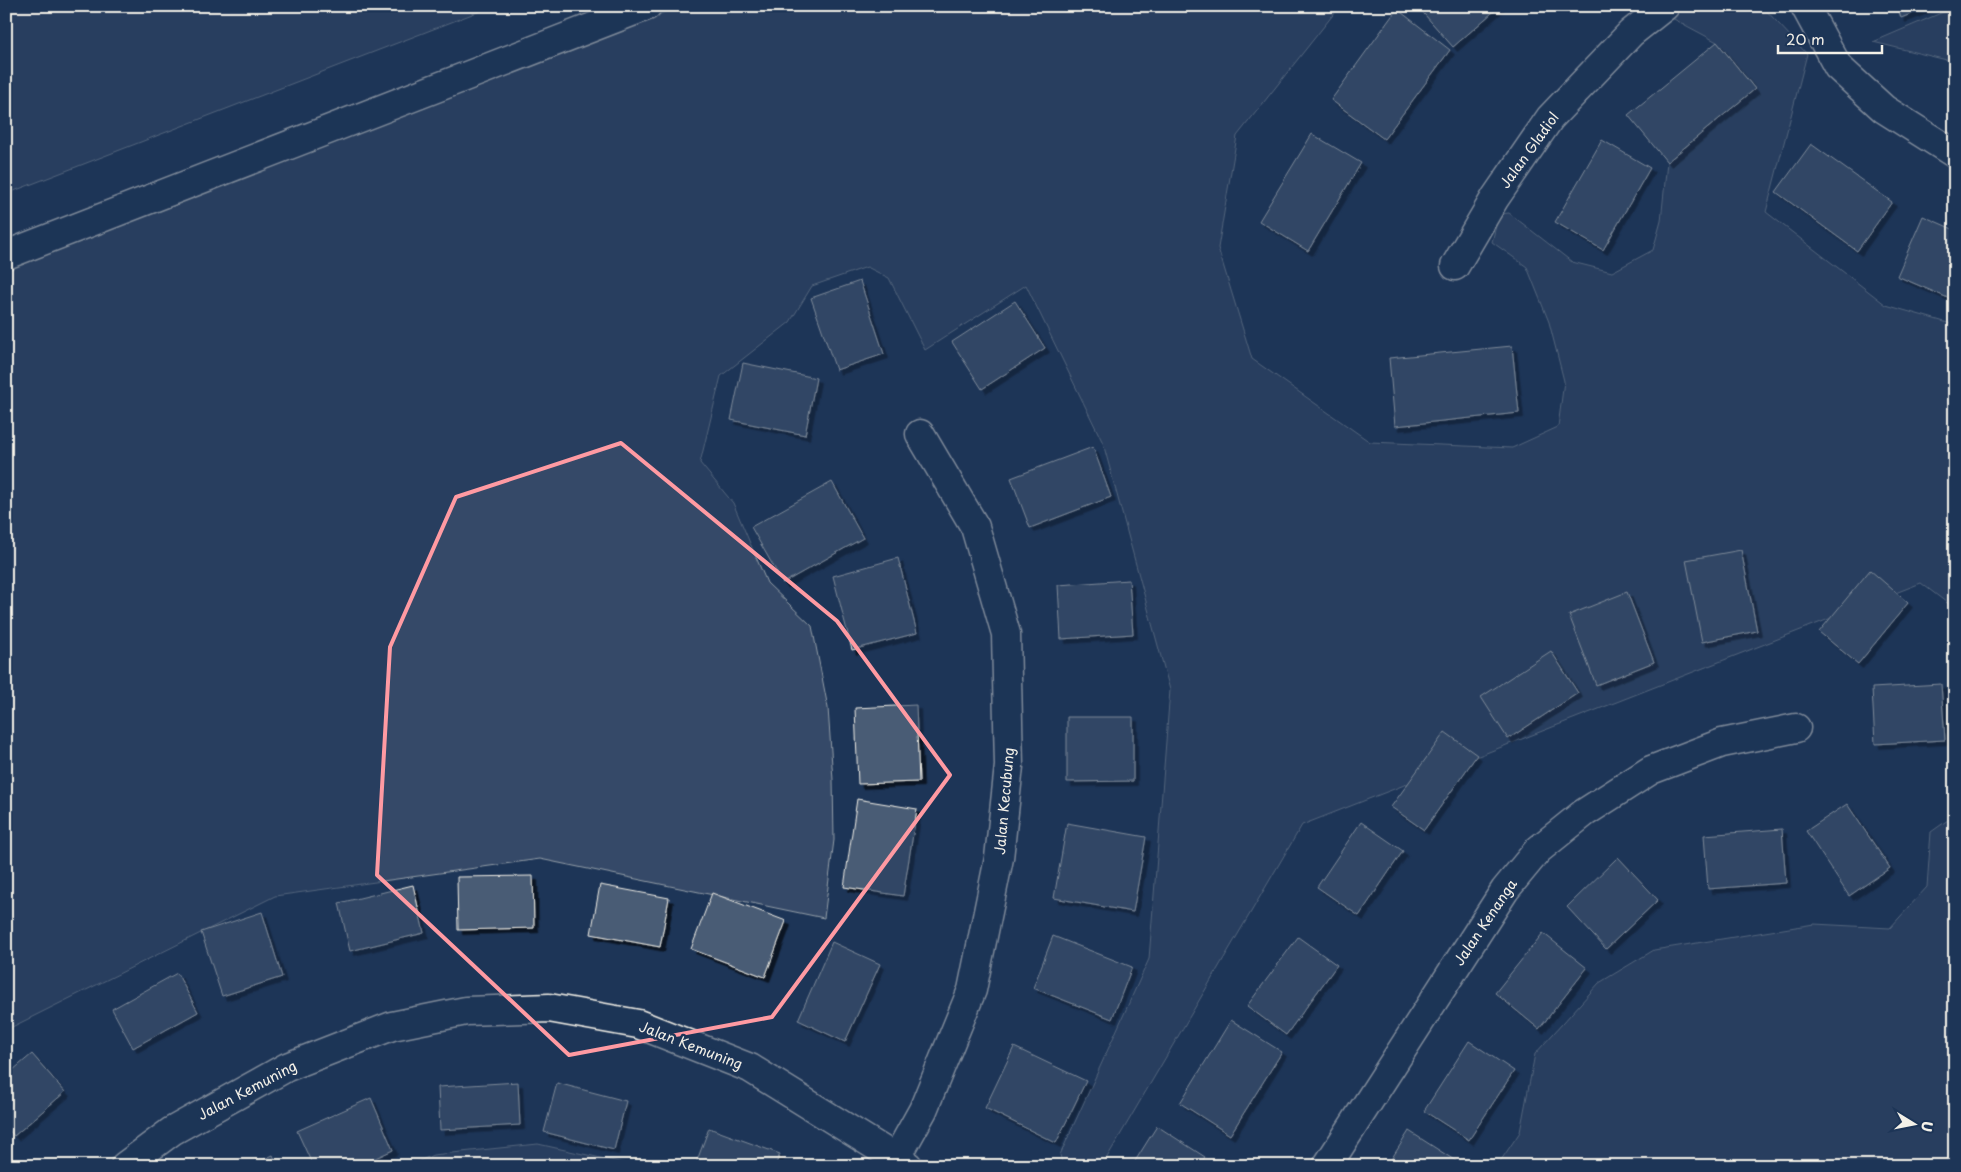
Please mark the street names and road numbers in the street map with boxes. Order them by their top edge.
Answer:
street label: Jalan Gladiol [1494,108,1564,192]
street label: Jalan Kecubung [989,747,1019,855]
street label: Jalan Kenanga [1448,874,1522,970]
street label: Jalan Kemuning [636,1016,746,1074]
street label: Jalan Kemuning [194,1055,300,1125]

